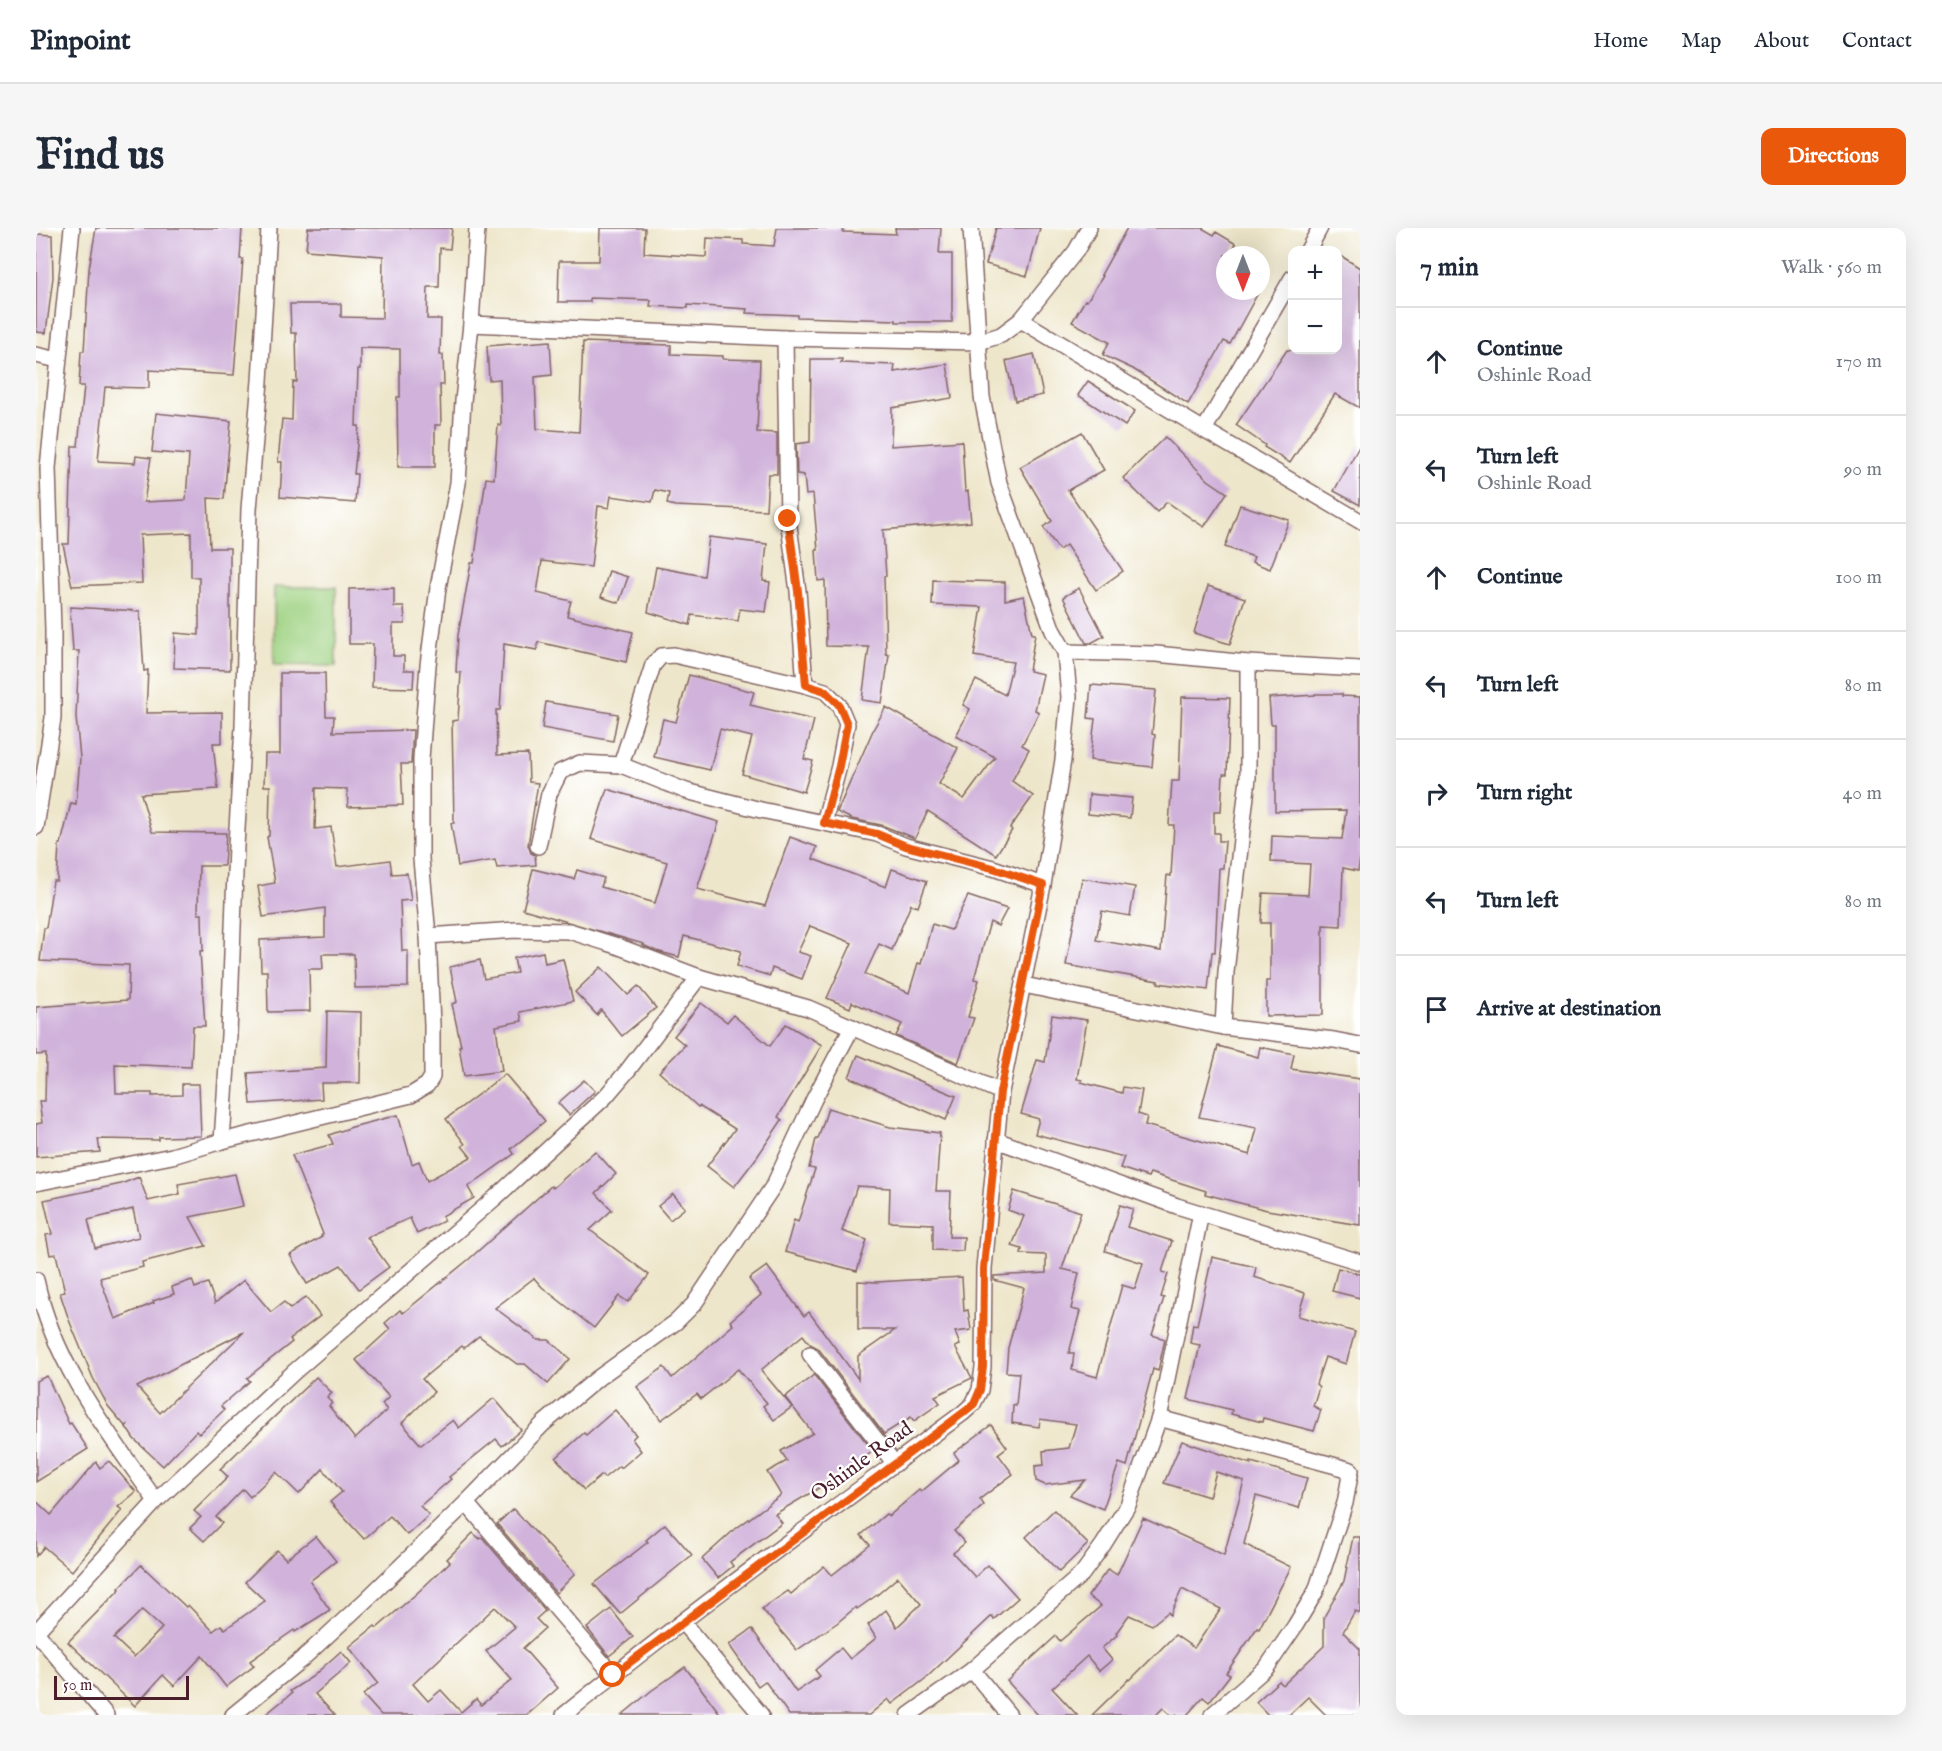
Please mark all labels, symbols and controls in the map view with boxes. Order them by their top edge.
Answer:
text: Pinpoint [30,24,131,59]
text: Home [1593,28,1648,55]
text: Map [1681,28,1721,55]
text: About [1754,28,1809,55]
text: Contact [1842,28,1912,55]
button: Directions [1761,128,1906,185]
text: Find us [36,130,164,183]
north arrow [1216,246,1270,300]
map controls [1288,246,1342,354]
button: + [1288,246,1342,300]
text: 7 min [1420,251,1479,284]
text: Walk · 560 m [1781,255,1882,280]
button: − [1288,300,1342,354]
text: Continue [1477,335,1563,363]
icon: ahead [1420,345,1453,378]
text: 170 m [1836,349,1882,374]
text: Oshinle Road [1477,363,1591,388]
text: Turn left [1477,443,1559,471]
icon: left [1420,453,1453,486]
text: 90 m [1844,457,1882,482]
text: Oshinle Road [1477,471,1591,496]
route end [774,505,800,531]
icon: ahead [1420,561,1453,594]
text: Continue [1477,563,1563,591]
text: 100 m [1835,565,1882,590]
icon: left [1420,669,1453,702]
text: Turn left [1477,671,1559,699]
text: 80 m [1845,673,1882,698]
icon: right [1420,777,1453,810]
text: Turn right [1477,779,1572,807]
text: 40 m [1843,781,1882,806]
icon: left [1420,885,1453,918]
text: Turn left [1477,887,1559,915]
text: 80 m [1845,889,1882,914]
icon: arrive [1420,993,1453,1026]
text: Arrive at destination [1477,995,1661,1023]
street label: Oshinle Road [805,1415,919,1508]
route start [599,1661,625,1687]
scale bar [54,1673,189,1700]
text: 50 m [63,1676,92,1696]

